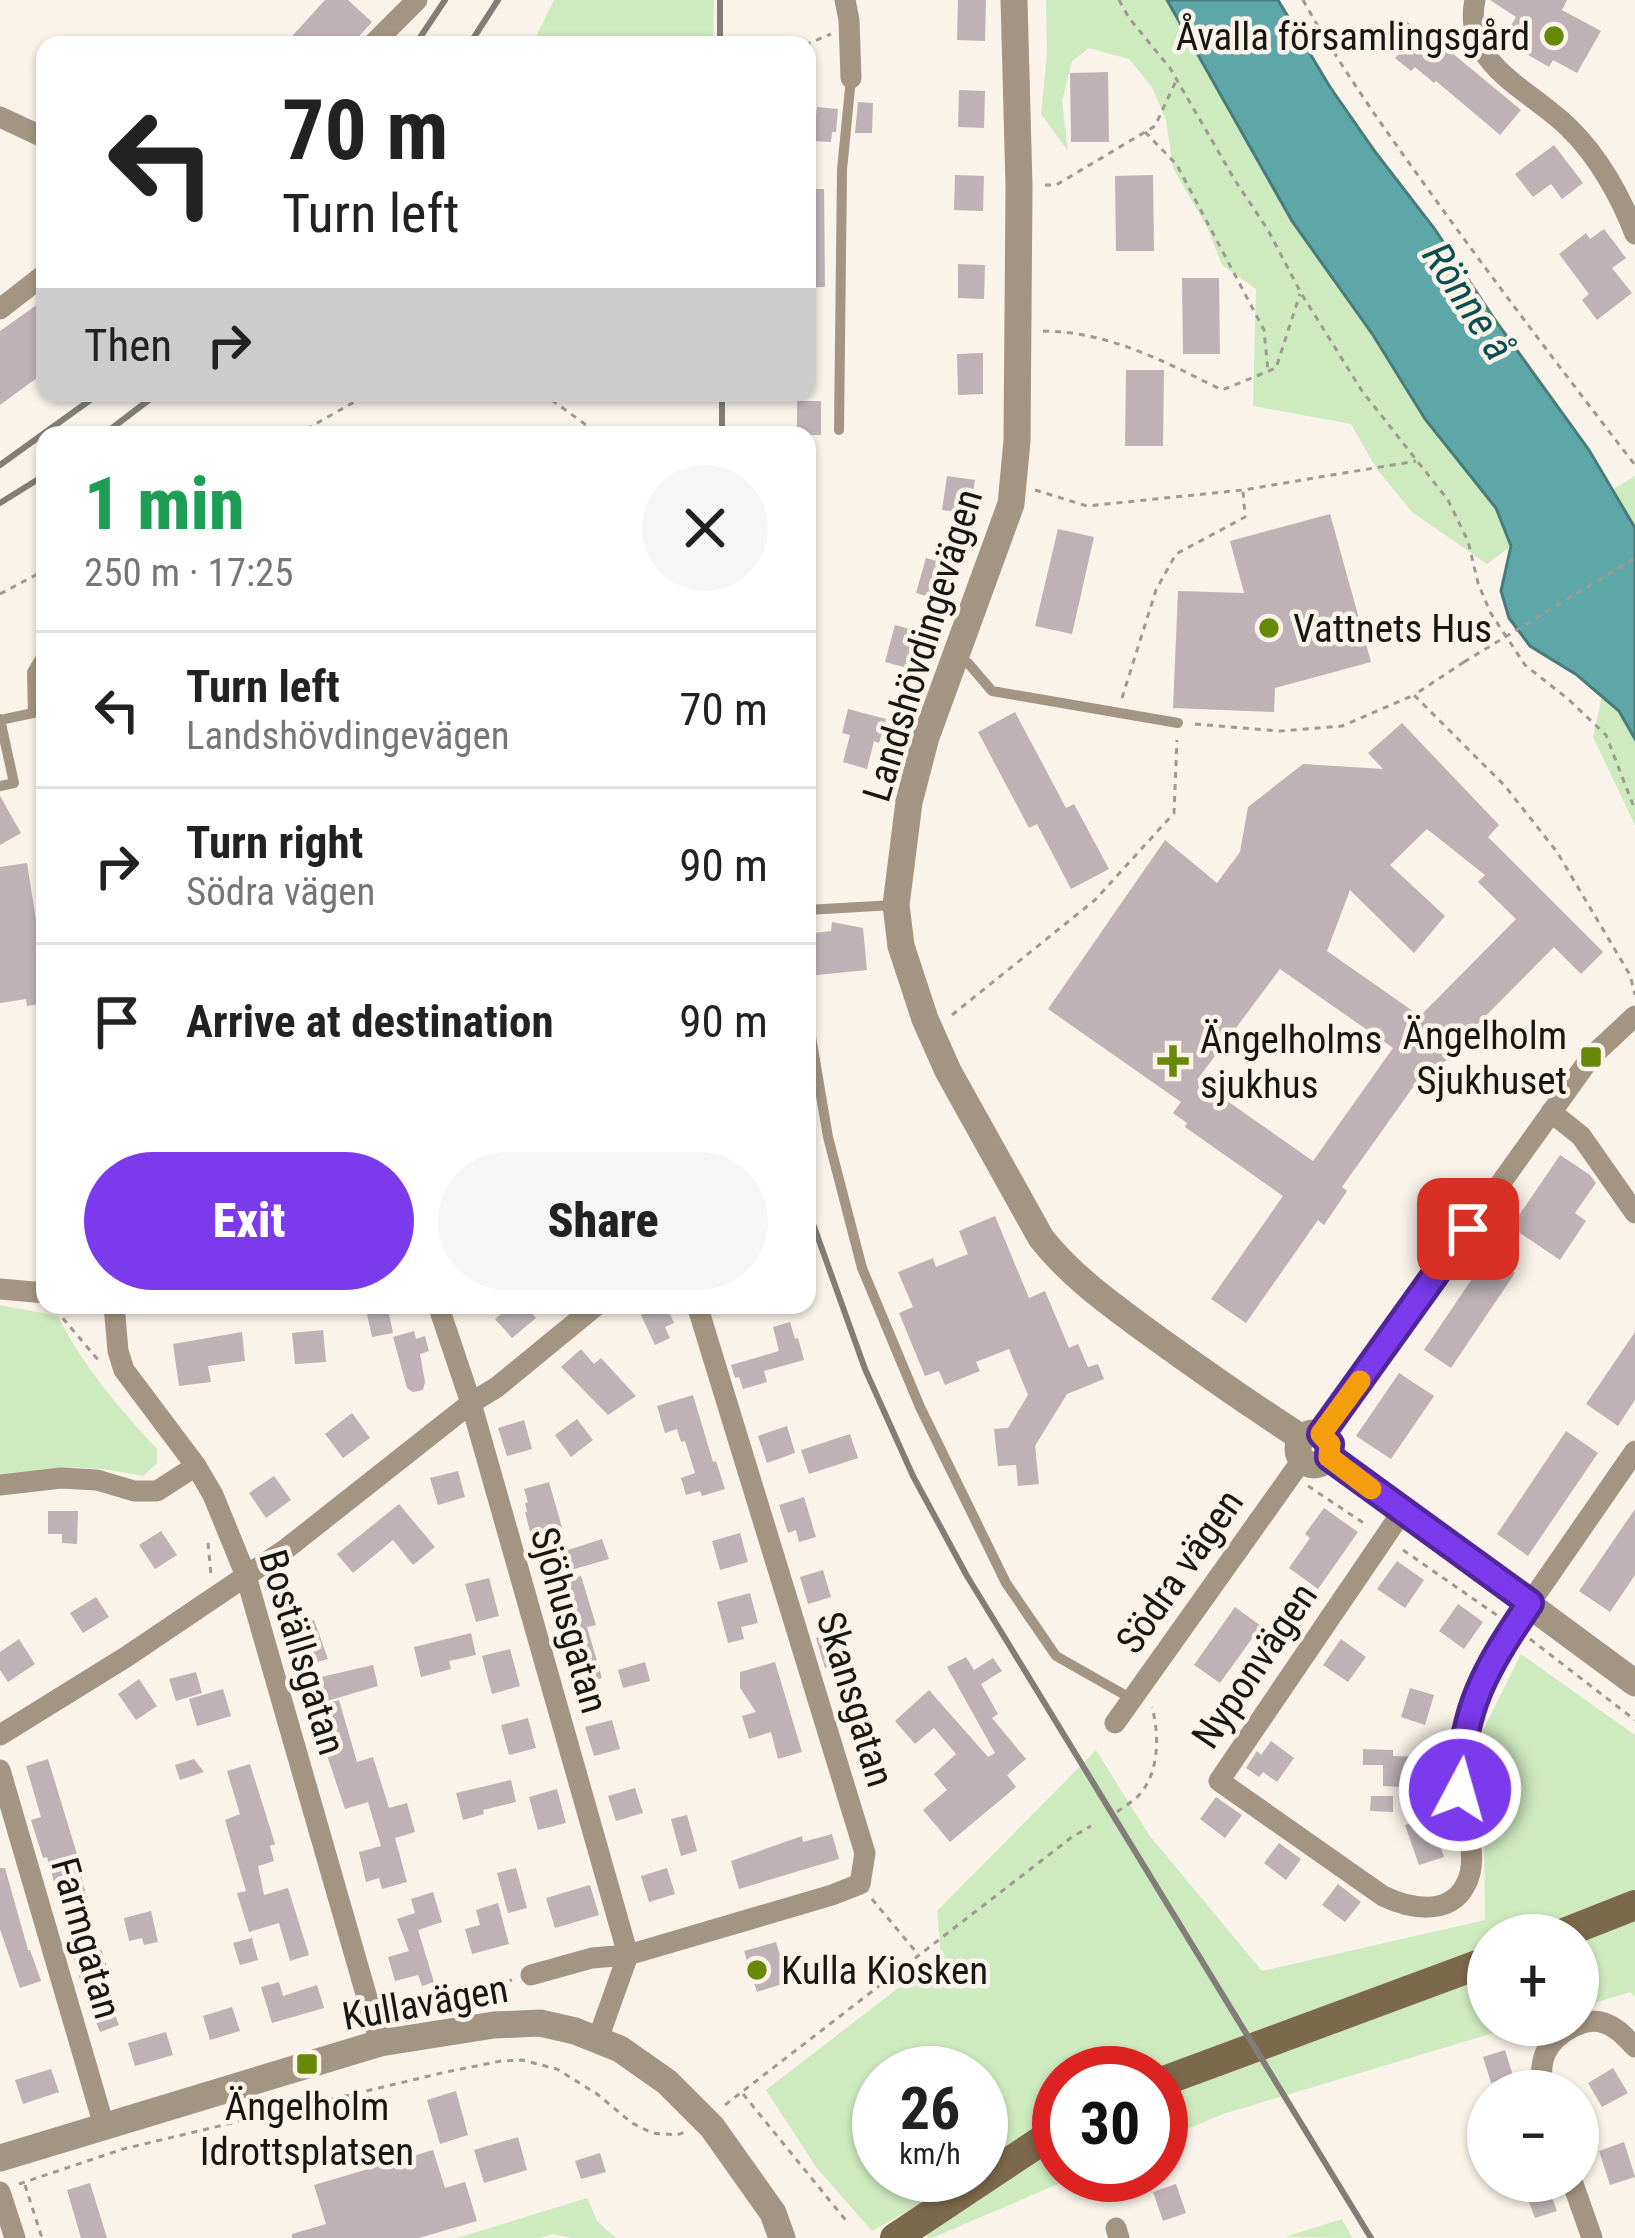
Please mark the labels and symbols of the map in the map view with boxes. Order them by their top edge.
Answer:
place label: Åvalla församlingsgård [1176,13,1530,60]
marker: Åvalla församlingsgård [1541,23,1567,49]
water label: Rönne å [1413,234,1524,369]
street label: Landshövdingevägen [854,484,992,807]
place label: Vattnets Hus [1293,606,1492,652]
marker: Vattnets Hus [1256,615,1282,641]
place label: Ängelholm Sjukhuset [1402,1013,1567,1104]
place label: Ängelholms sjukhus [1200,1017,1382,1108]
marker: Ängelholm Sjukhuset [1578,1044,1604,1070]
marker: Ängelholms sjukhus [1157,1045,1189,1077]
pin [1417,1178,1519,1280]
street label: Södra vägen [1107,1481,1253,1662]
street label: Sjöhusgatan [521,1522,617,1718]
street label: Boställsgatan [249,1544,355,1760]
street label: Nyponvägen [1183,1574,1327,1757]
street label: Skansgatan [807,1606,903,1792]
position arrow [1397,1727,1523,1853]
street label: Farmgatan [41,1853,131,2024]
place label: Kulla Kiosken [781,1948,988,1994]
marker: Kulla Kiosken [744,1957,770,1983]
street label: Kullavägen [339,1966,512,2040]
speed limit sign: 30 [1032,2046,1188,2202]
marker: Ängelholm Idrottsplatsen [294,2051,320,2077]
place label: Ängelholm Idrottsplatsen [200,2084,414,2175]

